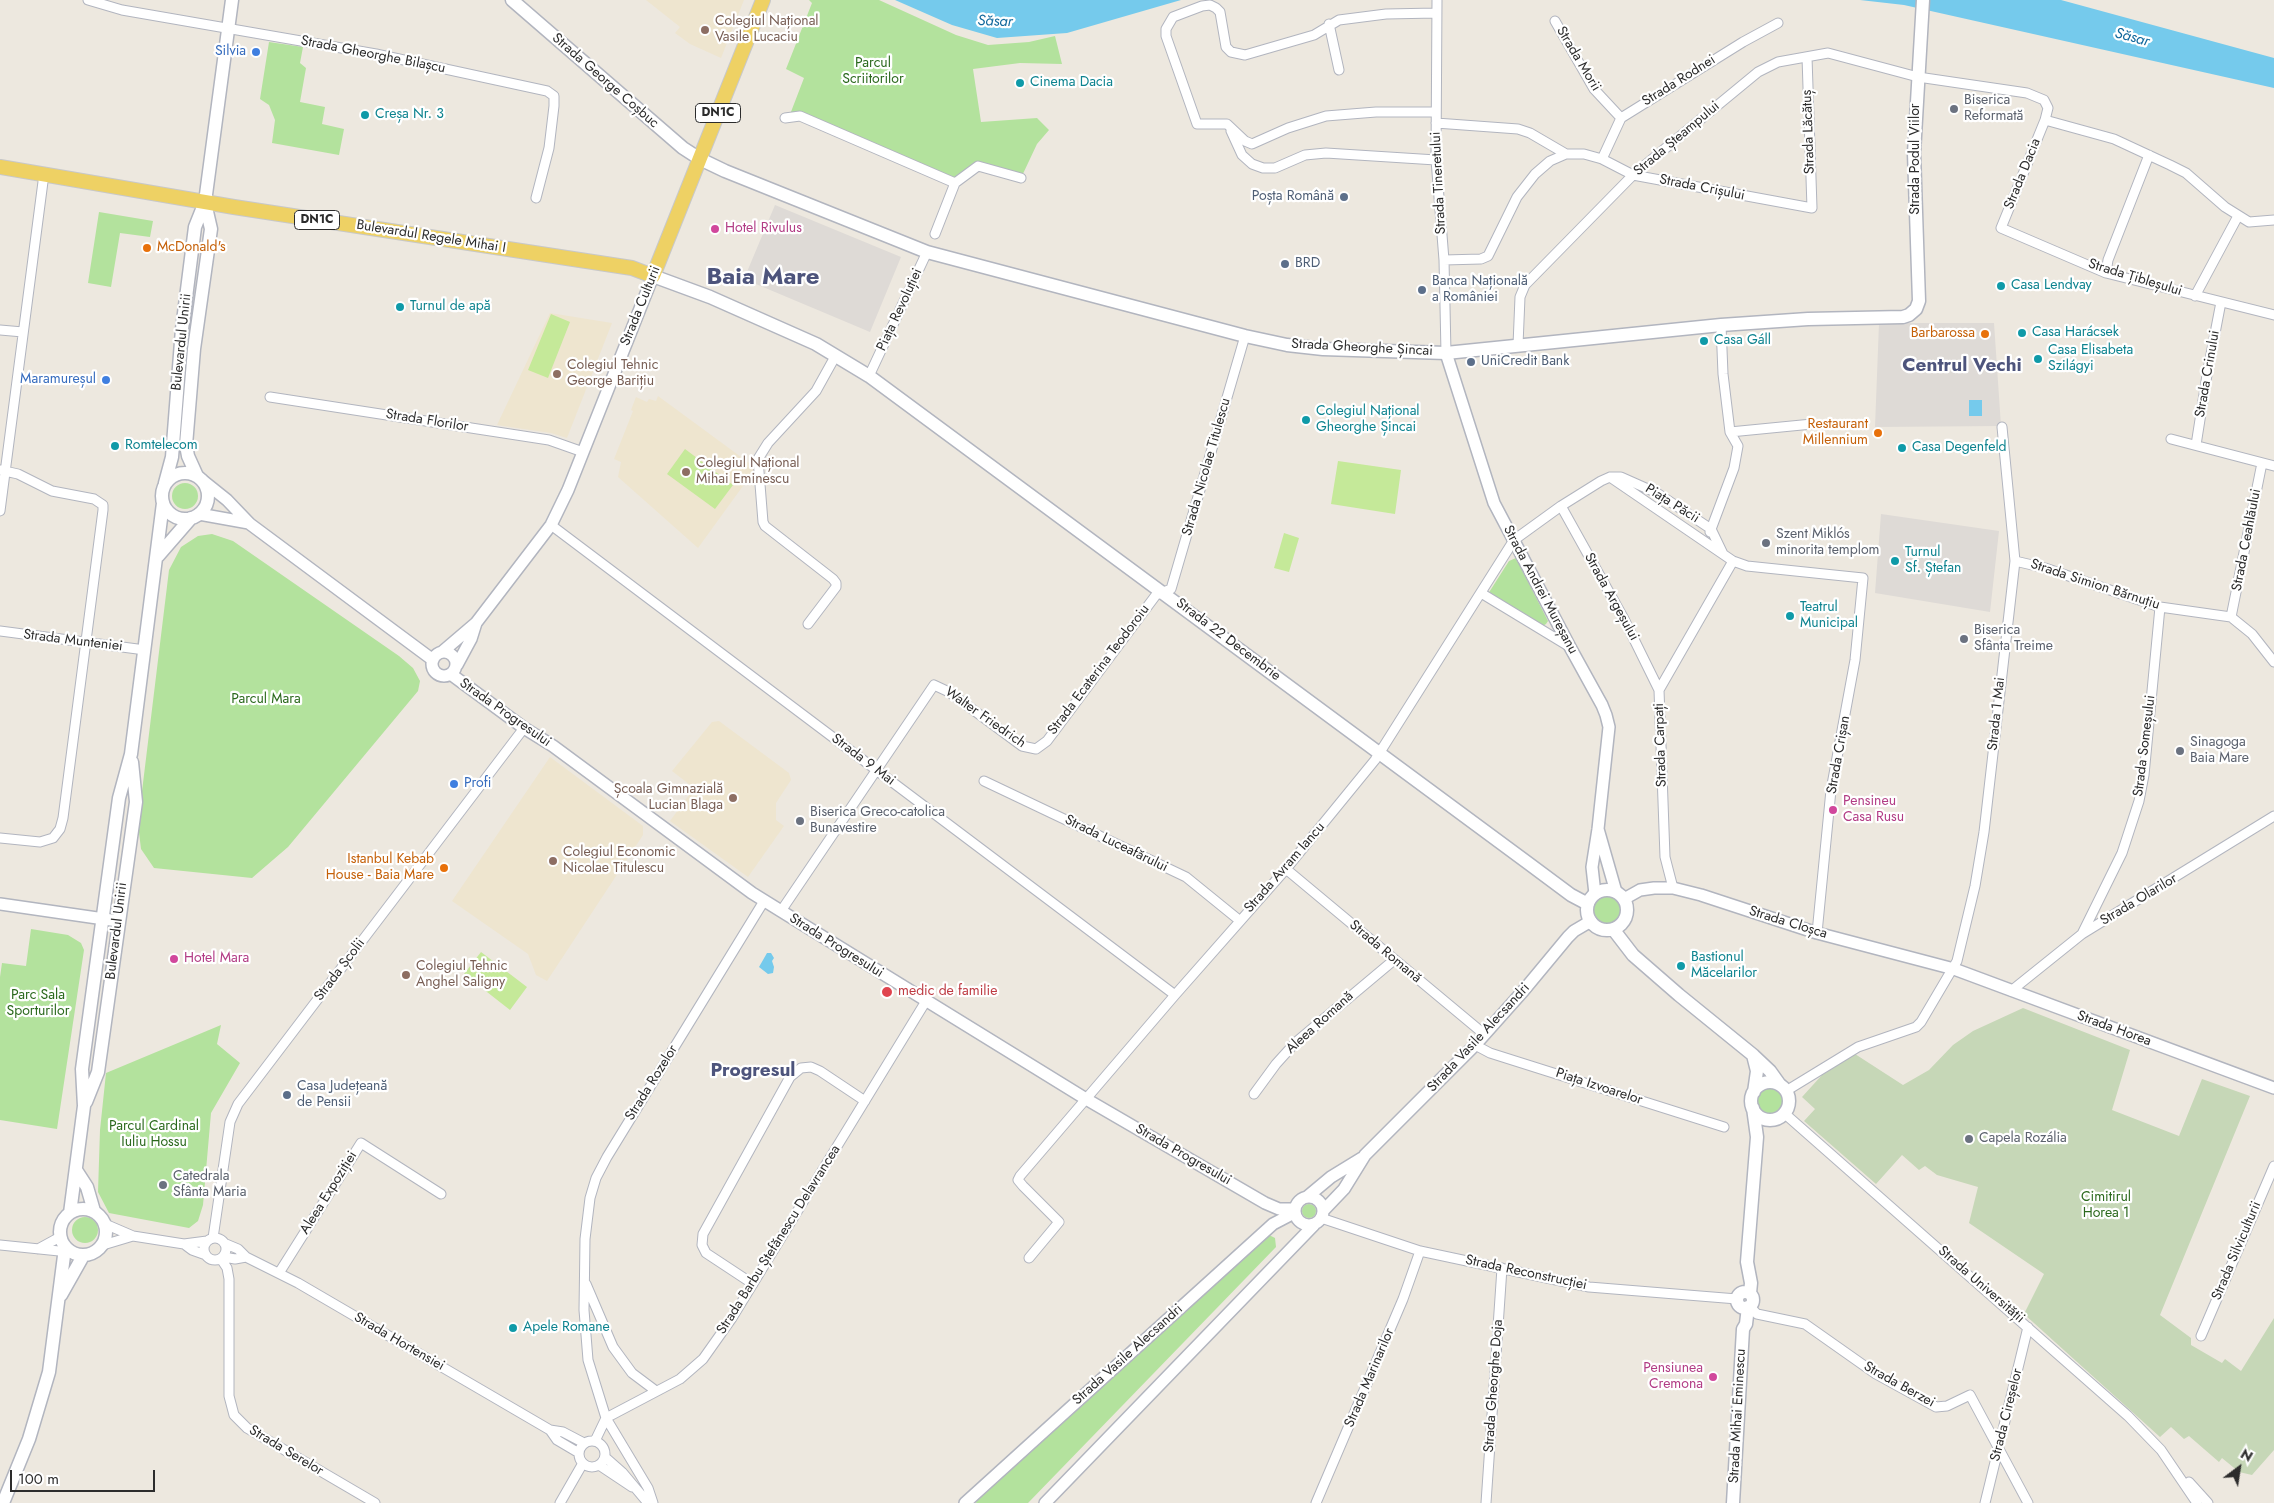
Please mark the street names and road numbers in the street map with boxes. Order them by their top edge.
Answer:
street label: Strada Morii [1552,24,1604,94]
street label: Strada George Coșbuc [548,30,662,132]
street label: Strada Gheorghe Bilașcu [299,33,447,77]
street label: Strada Rodnei [1639,52,1719,110]
street label: Strada Lăcătuș [1799,90,1819,174]
street label: Strada Șteampului [1631,98,1723,180]
street label: Strada Podul Viilor [1908,103,1924,215]
road number: DN1C [696,104,740,122]
street label: Strada Tineretului [1428,131,1450,235]
street label: Strada Dacia [2001,136,2045,212]
street label: Strada Crișului [1658,171,1746,205]
road number: DN1C [294,210,340,230]
street label: Bulevardul Regele Mihai I [355,217,507,257]
street label: Strada Țibleșului [2086,256,2184,300]
street label: Strada Culturii [617,264,665,348]
street label: Piața Revoluției [874,266,926,354]
street label: Bulevardul Unirii [169,293,195,391]
street label: Strada Crinului [2192,329,2224,419]
street label: Strada Gheorghe Șincai [1291,336,1433,360]
street label: Strada Nicolae Titulescu [1179,396,1235,538]
street label: Strada Florilor [384,406,470,436]
street label: Piața Păcii [1642,481,1702,527]
street label: Strada Ceahlăului [2229,487,2265,593]
street label: Strada Andrei Mureșanu [1499,523,1581,657]
street label: Strada Argeșului [1580,550,1642,644]
street label: Strada Simion Bărnuțiu [2028,556,2162,614]
street label: Strada 22 Decembrie [1172,595,1284,685]
street label: Strada Ecaterina Teodoroiu [1045,602,1153,738]
street label: Strada Munteniei [22,627,124,655]
street label: Strada Progresului [456,675,554,751]
street label: Strada 1 Mai [1985,676,2009,752]
street label: Walter Friedrich [941,684,1029,752]
street label: Strada Someșului [2130,694,2160,798]
street label: Strada Carpați [1651,703,1671,787]
street label: Strada Crișan [1824,715,1854,795]
street label: Strada 9 Mai [828,731,898,789]
street label: Strada Luceafărului [1062,812,1170,876]
street label: Strada Avram Iancu [1241,819,1329,917]
street label: Strada Olarilor [2098,870,2180,930]
street label: Bulevardul Unirii [103,882,131,980]
street label: Strada Cloșca [1747,903,1829,943]
street label: Strada Progresului [786,910,886,982]
street label: Strada Romană [1346,917,1424,987]
street label: Strada Școlii [311,935,369,1005]
street label: Strada Vasile Alecsandri [1424,980,1534,1096]
street label: Aleea Romană [1283,988,1357,1058]
street label: Strada Horea [2075,1008,2153,1050]
street label: Strada Rozelor [622,1042,682,1124]
street label: Piața Izvoarelor [1554,1065,1644,1109]
street label: Strada Progresului [1132,1121,1234,1189]
street label: Strada Barbu Ștefănescu Delavrancea [714,1142,844,1338]
street label: Aleea Expoziției [297,1148,361,1238]
street label: Strada Silviculturii [2209,1199,2265,1303]
street label: Strada Universității [1934,1243,2028,1327]
street label: Strada Reconstrucției [1464,1252,1588,1294]
street label: Strada Vasile Alecsandri [1069,1301,1187,1409]
street label: Strada Hortensiei [351,1309,447,1375]
street label: Strada Gheorghe Doja [1481,1319,1507,1453]
street label: Strada Marinarilor [1342,1326,1398,1430]
street label: Strada Mihai Eminescu [1726,1348,1750,1484]
street label: Strada Berzei [1860,1359,1938,1411]
street label: Strada Cireșelor [1987,1367,2027,1463]
street label: Strada Serelor [246,1422,326,1480]

